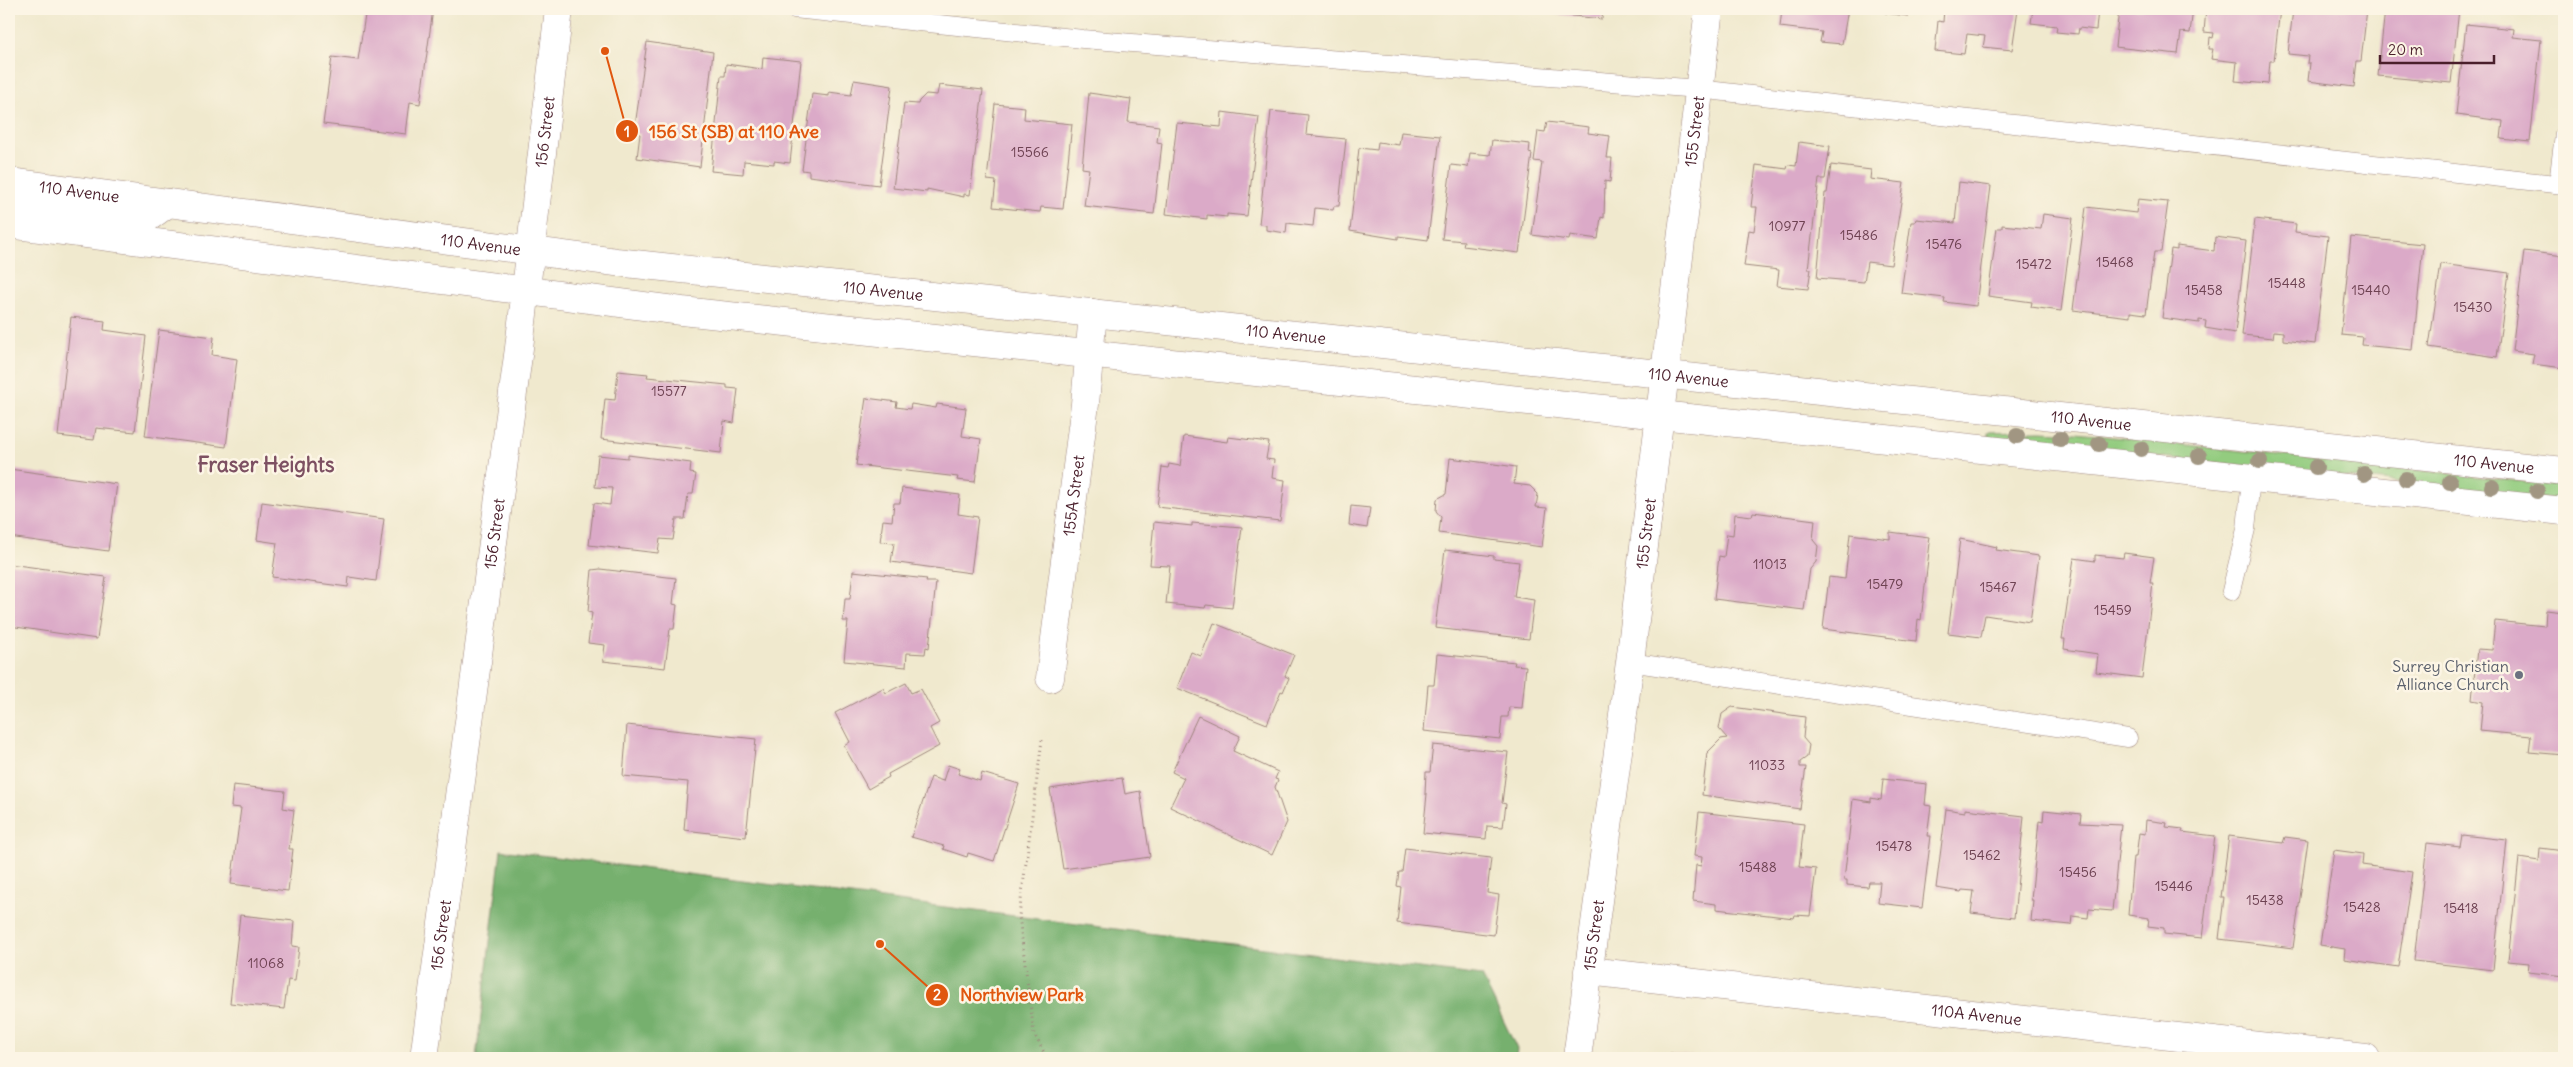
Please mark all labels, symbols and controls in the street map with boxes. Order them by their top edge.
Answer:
scale bar [2380,32,2494,64]
text: 20 m [2388,40,2423,59]
street label: 155 Street [1680,94,1708,168]
street label: 156 Street [530,95,559,168]
callout: 156 St (SB) at 110 Ave [614,115,829,148]
text: 156 St (SB) at 110 Ave [649,120,819,143]
text: 1 [624,122,630,141]
house number: 15566 [1011,143,1049,161]
street label: 110 Avenue [38,176,121,206]
house number: 10977 [1769,217,1805,235]
house number: 15486 [1840,226,1878,244]
street label: 110 Avenue [440,229,522,259]
house number: 15476 [1926,235,1962,253]
house number: 15468 [2096,253,2134,271]
house number: 15472 [2016,255,2052,273]
house number: 15448 [2268,274,2306,292]
street label: 110 Avenue [842,276,924,305]
house number: 15458 [2185,281,2223,299]
house number: 15440 [2351,281,2391,299]
house number: 15430 [2454,298,2492,316]
street label: 110 Avenue [1245,320,1327,348]
street label: 110 Avenue [1647,363,1730,391]
house number: 15577 [651,382,687,400]
street label: 110 Avenue [2050,406,2132,435]
street label: 110 Avenue [2453,449,2535,478]
district label: Fraser Heights [197,451,335,478]
street label: 155A Street [1058,453,1088,537]
street label: 156 Street [480,496,509,570]
street label: 155 Street [1631,496,1660,570]
house number: 11013 [1753,555,1787,573]
house number: 15479 [1867,575,1903,593]
house number: 15467 [1980,578,2016,596]
house number: 15459 [2094,601,2132,619]
place label: Surrey Christian Alliance Church [2392,656,2509,694]
marker: Surrey Christian Alliance Church [2513,669,2525,681]
house number: 11033 [1749,756,1785,774]
house number: 15478 [1876,837,1912,855]
house number: 15462 [1963,846,2001,864]
house number: 15488 [1739,858,1777,876]
house number: 15456 [2059,863,2097,881]
house number: 15446 [2155,877,2193,895]
house number: 15438 [2246,891,2284,909]
street label: 156 Street [426,898,455,972]
street label: 155 Street [1579,898,1608,972]
house number: 15428 [2343,898,2381,916]
house number: 15418 [2443,899,2479,917]
house number: 11068 [248,954,284,972]
callout: Northview Park [925,978,1094,1011]
text: Northview Park [960,983,1084,1006]
text: 2 [933,985,941,1004]
street label: 110A Avenue [1930,999,2023,1029]

